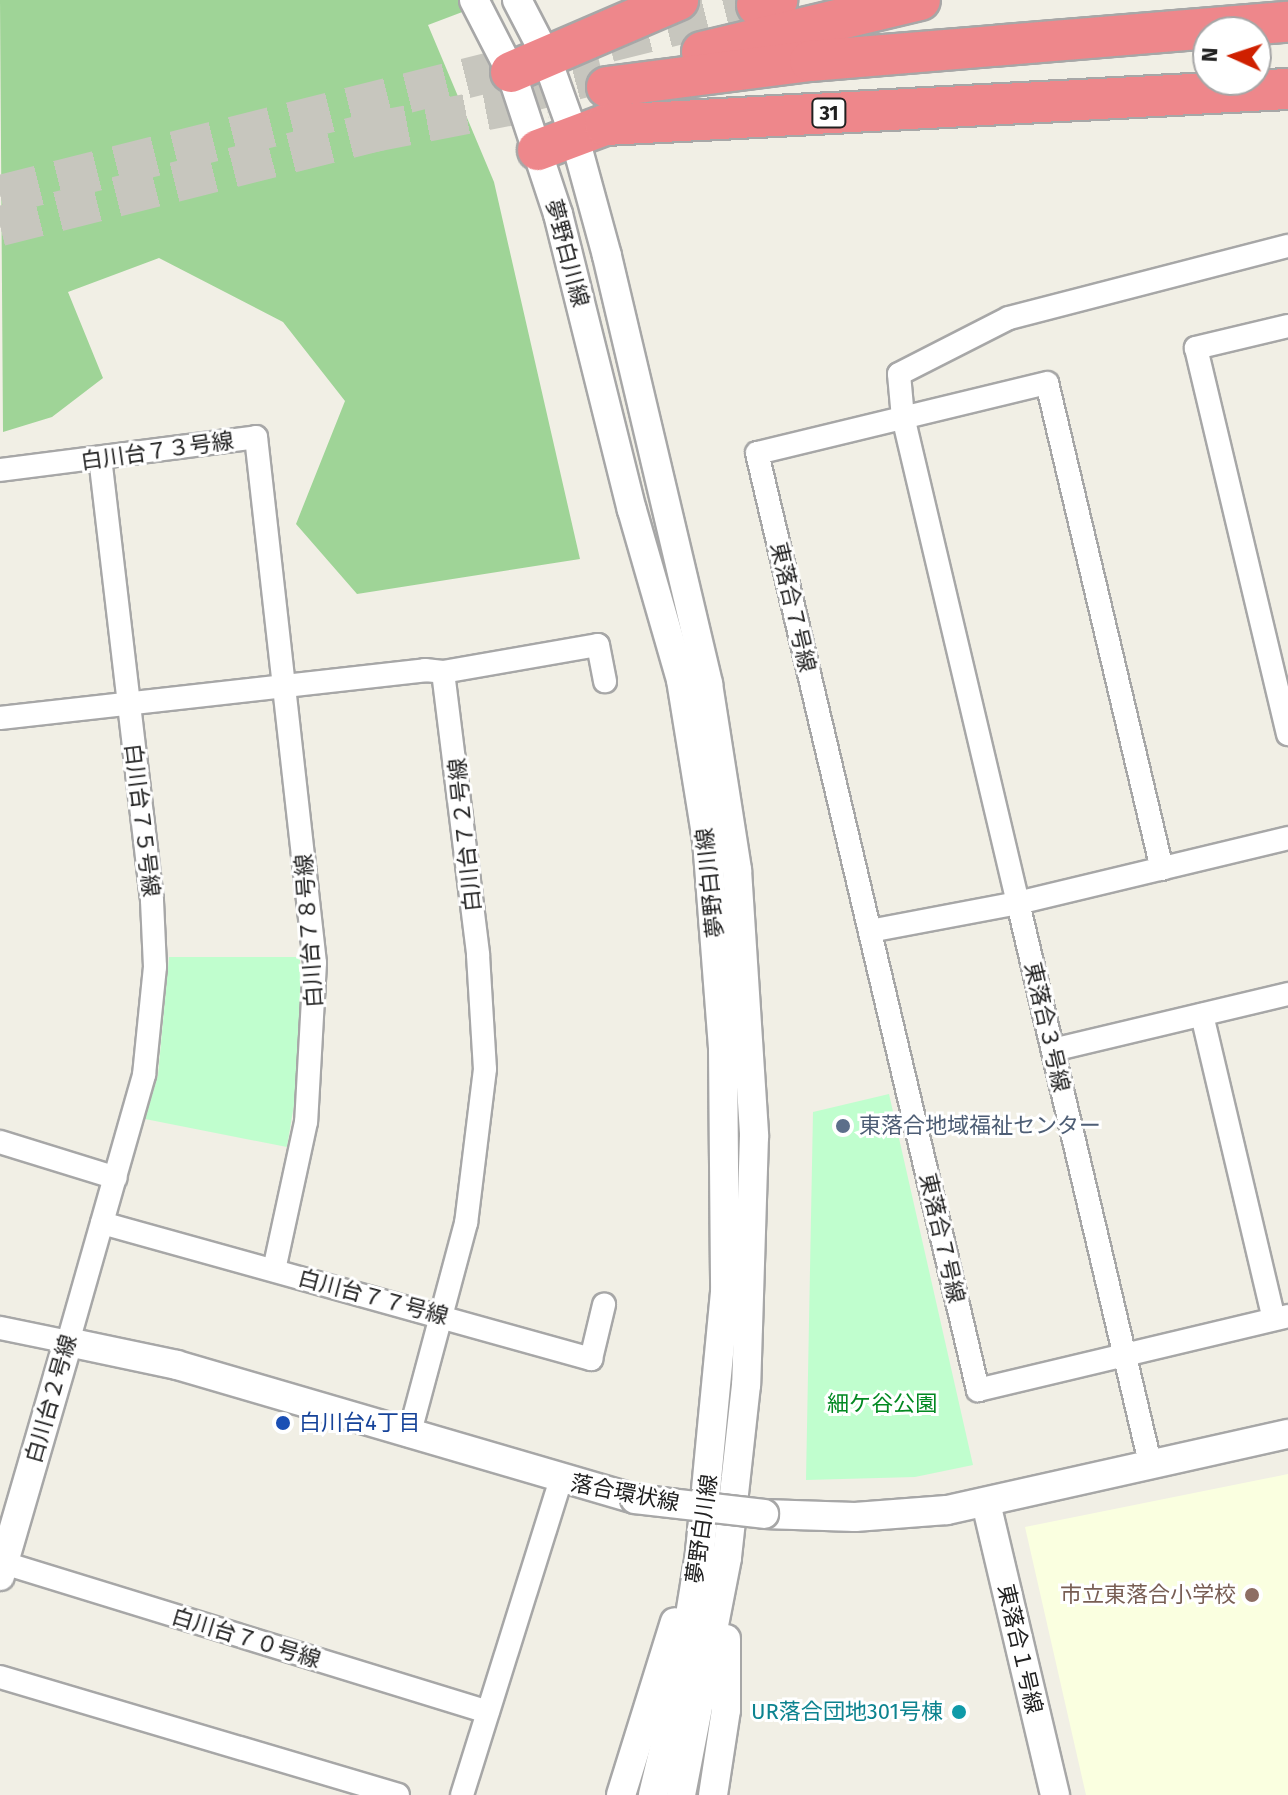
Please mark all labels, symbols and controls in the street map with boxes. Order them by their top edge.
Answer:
north arrow [1192,16,1272,96]
text: N [1196,47,1223,63]
road number: 31 [811,97,847,129]
street label: 夢野白川線 [540,196,594,310]
street label: 白川台７３号線 [79,427,235,475]
street label: 東落合７号線 [765,540,821,674]
street label: 白川台７５号線 [120,742,164,898]
street label: 白川台７２号線 [444,757,486,913]
street label: 夢野白川線 [691,827,729,939]
street label: 白川台７８号線 [290,853,328,1009]
street label: 東落合３号線 [1019,960,1075,1094]
place label: 東落合地域福祉センター [859,1113,1101,1139]
marker: 東落合地域福祉センター [834,1117,852,1135]
street label: 東落合７号線 [914,1171,970,1305]
street label: 白川台７７号線 [295,1264,451,1330]
street label: 白川台２号線 [20,1332,82,1466]
park label: 細ケ谷公園 [827,1391,937,1417]
place label: 白川台4丁目 [299,1410,421,1436]
marker: 白川台4丁目 [274,1414,292,1432]
street label: 落合環状線 [568,1470,682,1516]
street label: 夢野白川線 [681,1473,723,1585]
street label: 東落合１号線 [992,1582,1048,1716]
place label: 市立東落合小学校 [1060,1582,1236,1608]
marker: 市立東落合小学校 [1243,1586,1261,1604]
street label: 白川台７０号線 [169,1603,323,1673]
place label: UR落合団地301号棟 [751,1699,943,1725]
marker: UR落合団地301号棟 [950,1703,968,1721]

